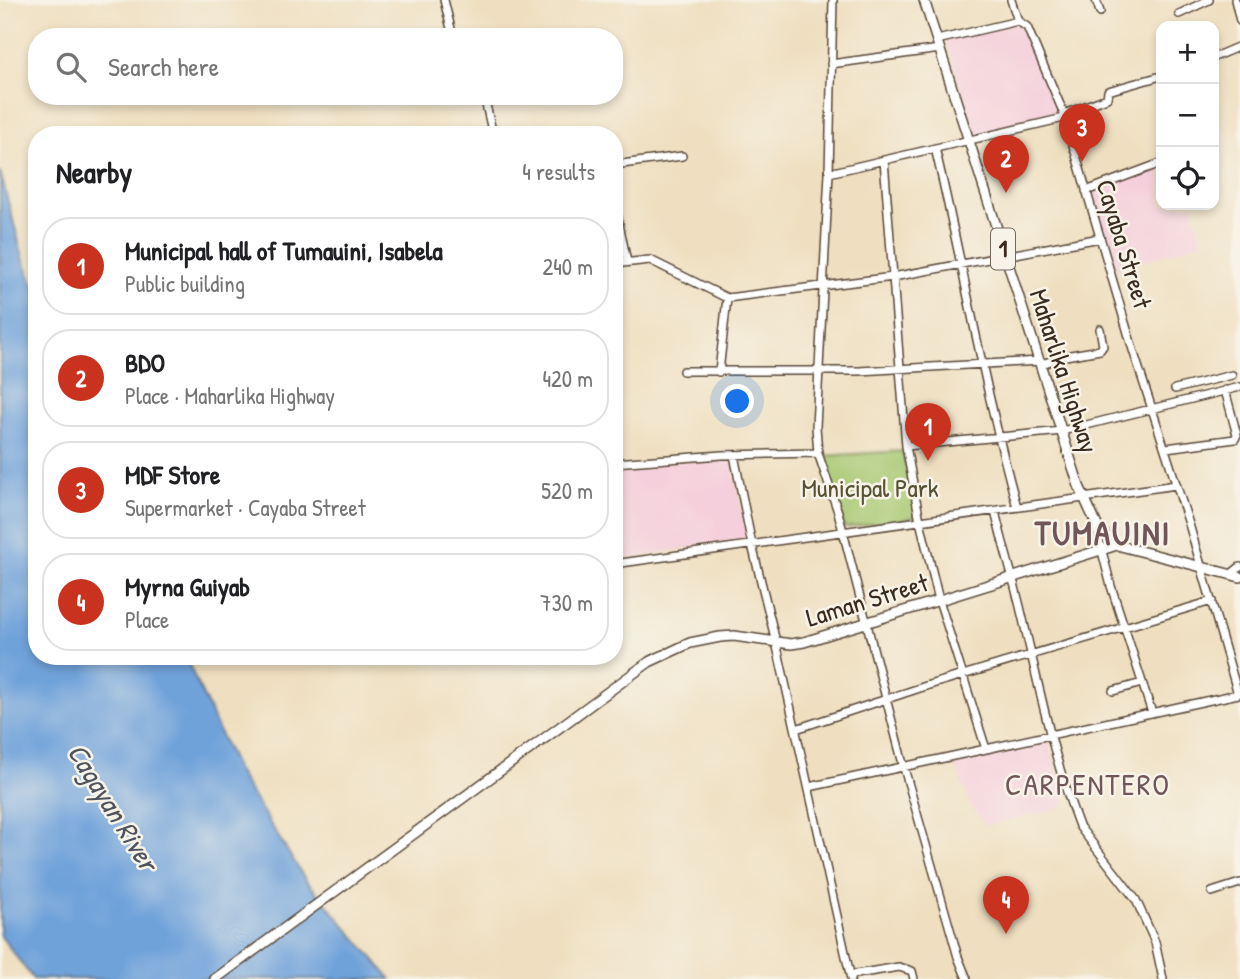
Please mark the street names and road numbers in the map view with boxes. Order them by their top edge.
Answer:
street label: Cayaba Street [1088,175,1161,314]
road number: 1 [991,228,1015,270]
street label: Maharlika Highway [1022,285,1107,457]
street label: Laman Street [801,564,933,635]

